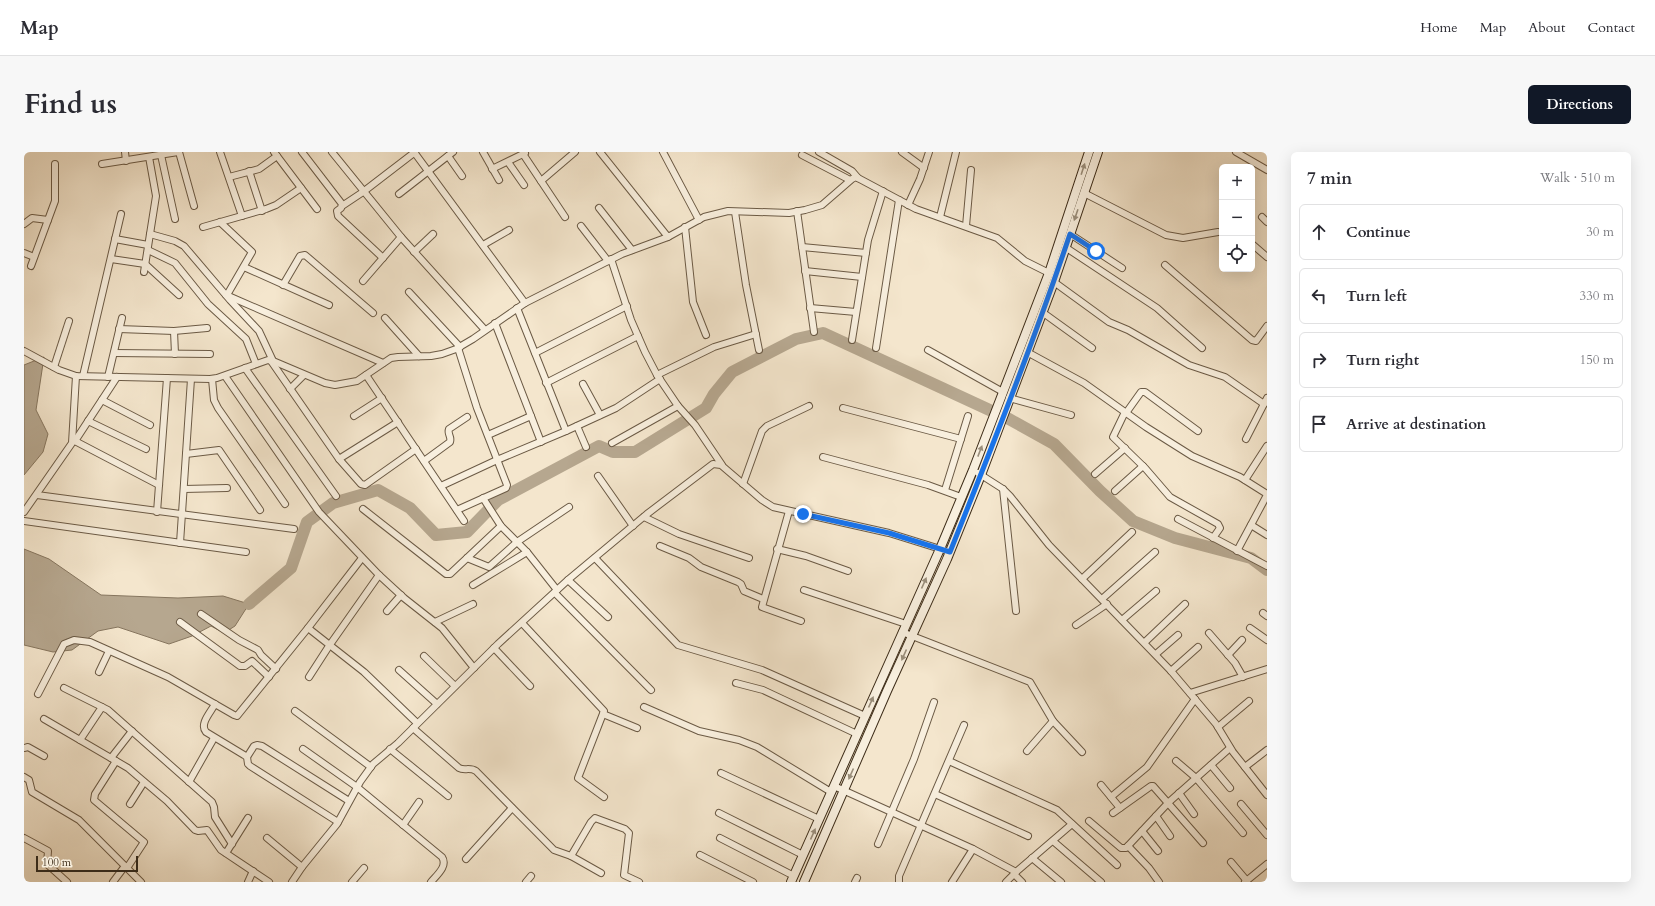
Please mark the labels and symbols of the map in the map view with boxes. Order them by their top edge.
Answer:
one-way arrow [1081,162,1087,174]
one-way arrow [1073,210,1079,222]
route start [1087,242,1105,260]
one-way arrow [978,444,984,456]
route end [794,505,812,523]
one-way arrow [921,578,927,589]
one-way arrow [900,649,906,661]
one-way arrow [868,696,875,708]
one-way arrow [848,768,854,779]
one-way arrow [810,828,816,839]
scale bar [36,854,138,873]

